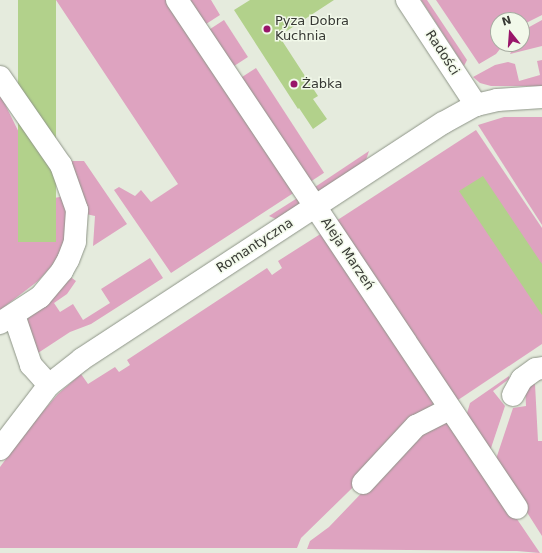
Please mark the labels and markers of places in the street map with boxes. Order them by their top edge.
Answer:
place label: Pyza Dobra Kuchnia [275,14,349,45]
marker: Pyza Dobra Kuchnia [262,24,272,34]
place label: Żabka [302,76,342,92]
marker: Żabka [289,79,299,89]

